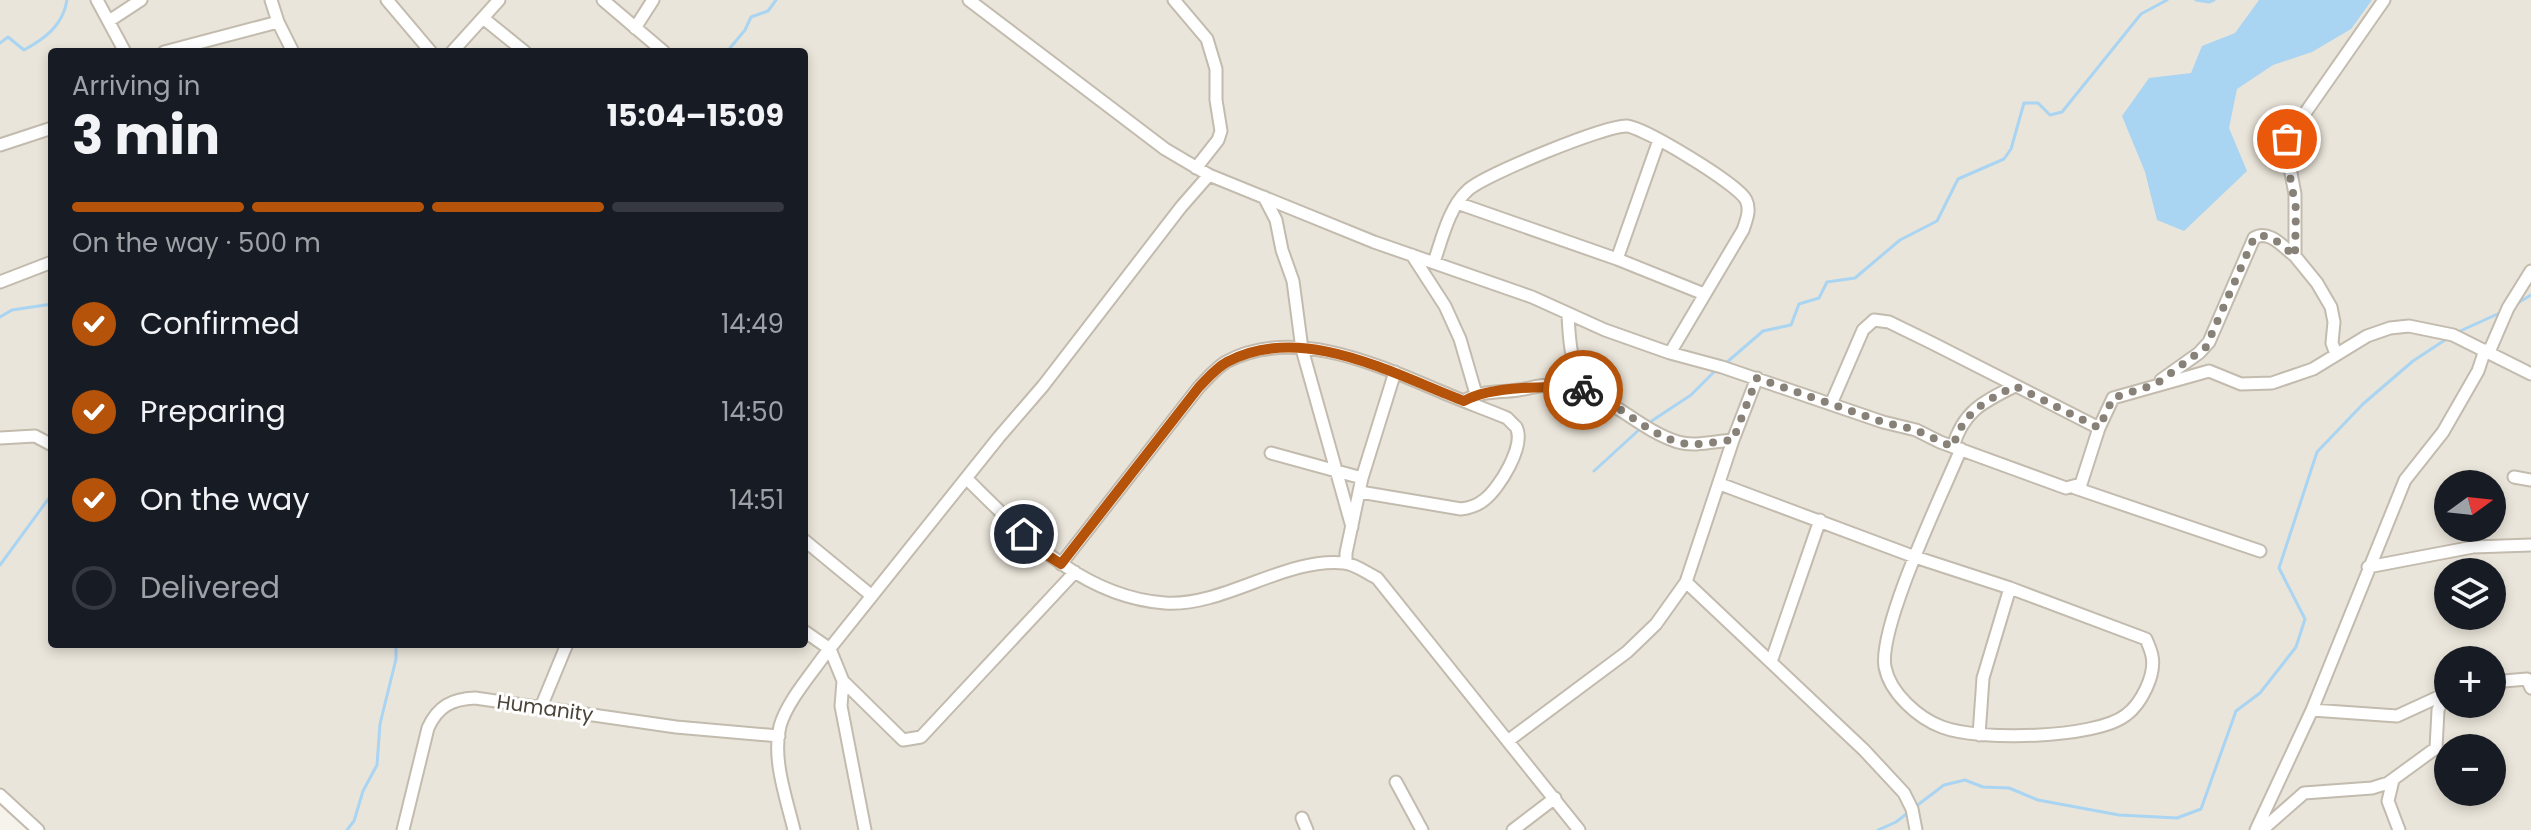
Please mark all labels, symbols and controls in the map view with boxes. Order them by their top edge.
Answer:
text: Arriving in [72,68,201,104]
text: 15:04–15:09 [607,94,784,137]
text: 3 min [72,99,220,172]
pin [2253,105,2321,173]
icon: bag [2265,117,2309,161]
text: On the way · 500 m [72,225,321,261]
icon: check [72,302,116,346]
text: Confirmed [140,302,300,345]
text: 14:49 [721,306,784,342]
courier [1543,350,1623,430]
icon: bike [1561,368,1605,412]
icon: check [72,390,116,434]
text: Preparing [140,390,286,433]
text: 14:50 [721,394,784,430]
north arrow [2434,470,2506,542]
map controls [2434,470,2506,806]
icon: check [72,478,116,522]
text: On the way [140,478,309,521]
text: 14:51 [729,482,784,518]
pin [990,500,1058,568]
icon: home [1002,512,1046,556]
button: layers [2434,558,2506,630]
text: Delivered [140,566,280,609]
button: + [2434,646,2506,718]
street label: Humanity [495,687,595,729]
button: − [2434,734,2506,806]

